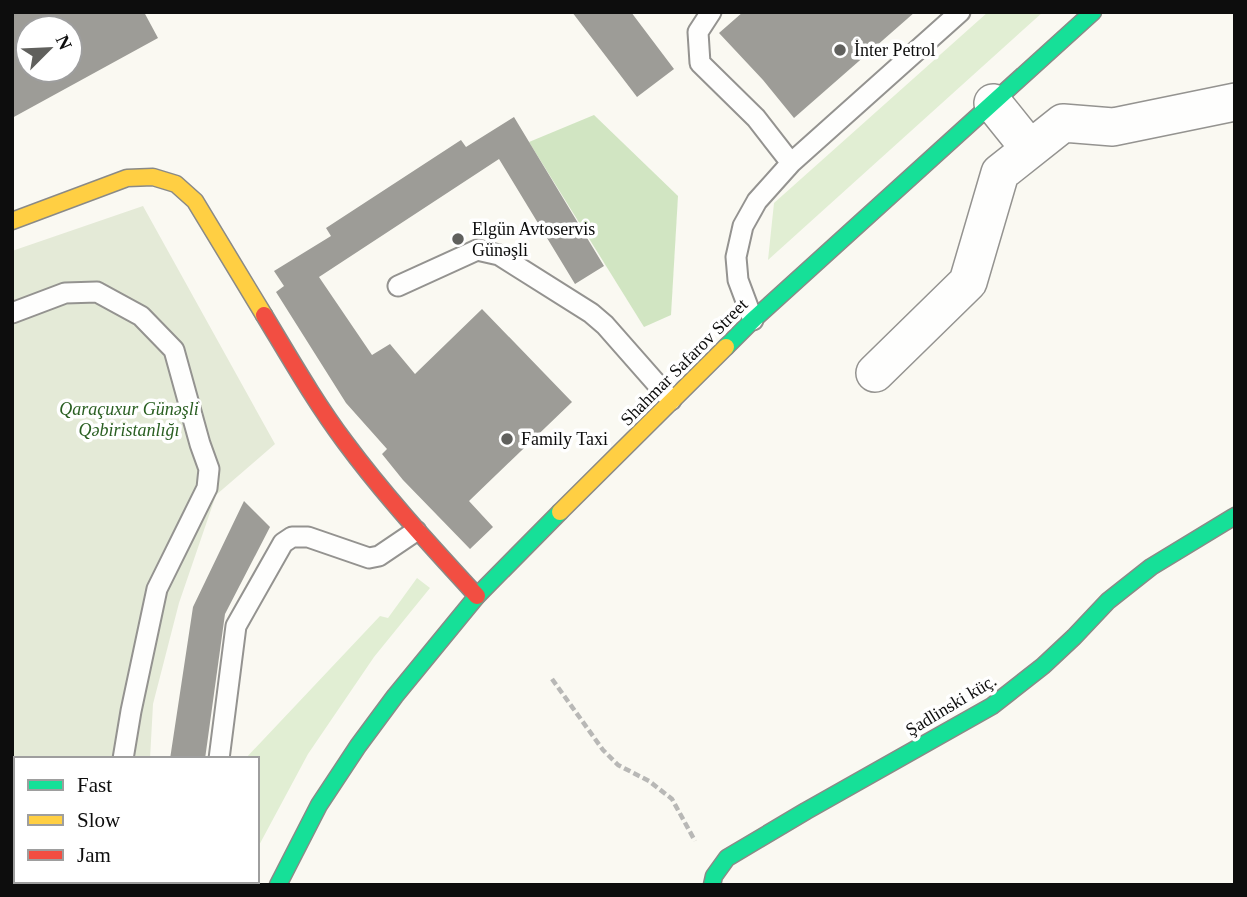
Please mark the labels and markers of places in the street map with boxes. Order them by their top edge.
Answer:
place label: İnter Petrol [854,40,935,60]
marker: İnter Petrol [832,42,848,58]
place label: Elgün Avtoservis Günəşli [472,219,595,260]
marker: Elgün Avtoservis Günəşli [450,231,466,247]
place label: Family Taxi [521,429,608,449]
marker: Family Taxi [499,431,515,447]

